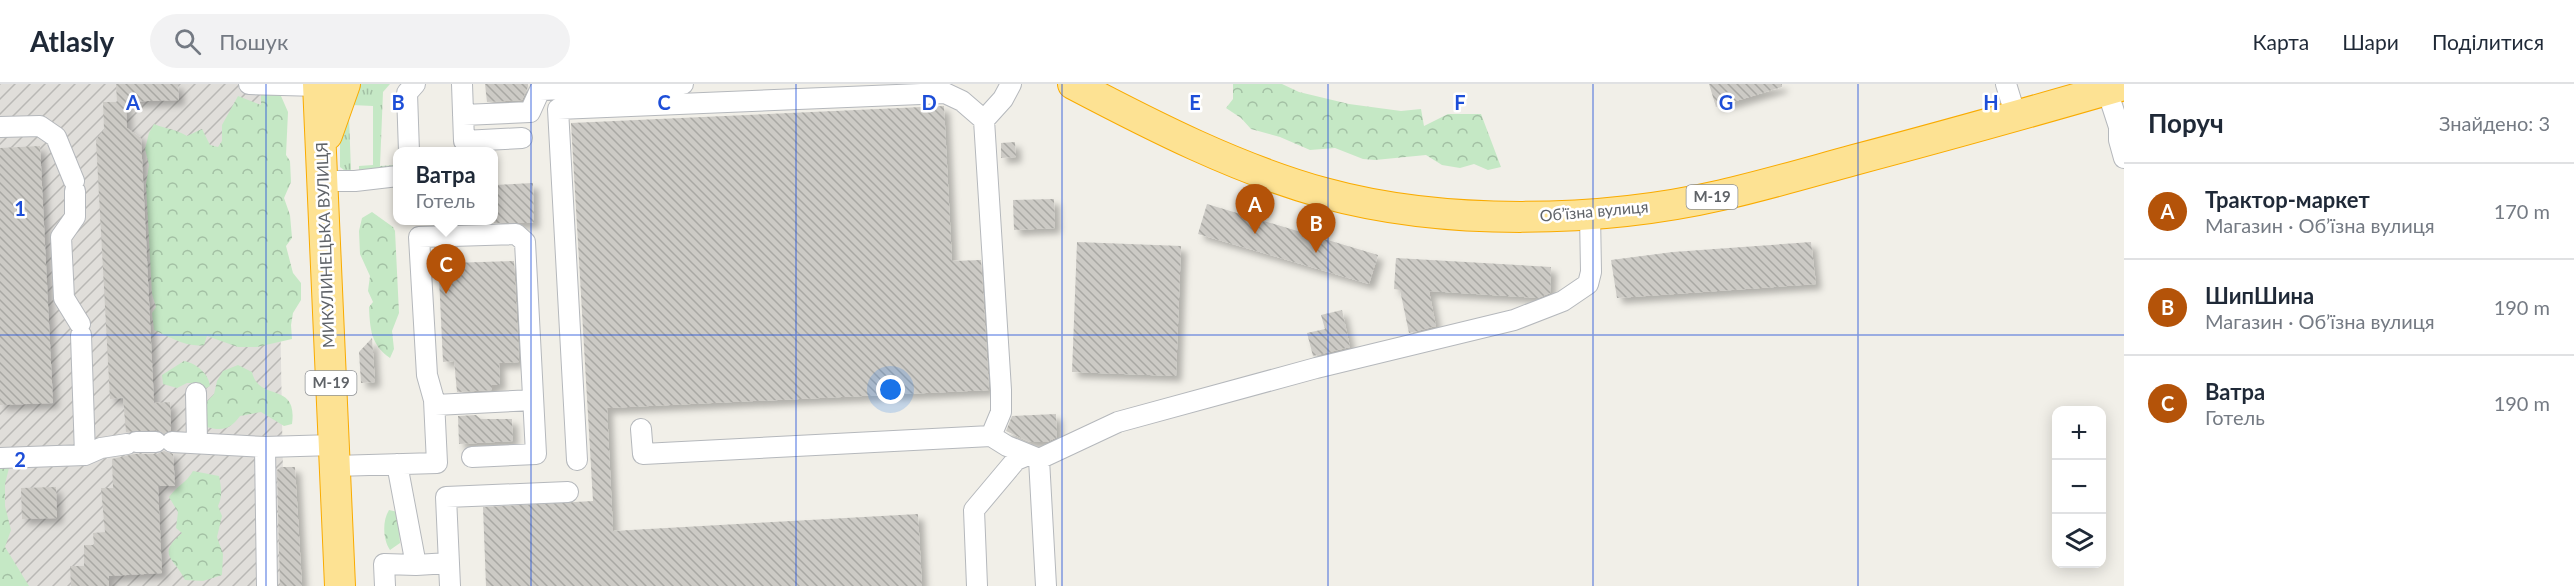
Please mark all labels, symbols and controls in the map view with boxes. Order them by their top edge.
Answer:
search box [150,14,570,68]
text: Atlasly [30,24,114,58]
icon: search [171,25,204,58]
text: Пошук [219,28,288,55]
text: Карта [2253,29,2309,54]
text: Шари [2342,29,2399,54]
text: Поділитися [2432,29,2544,54]
text: A [125,90,140,114]
text: B [391,90,405,114]
text: C [657,90,671,114]
text: D [921,90,937,114]
text: E [1189,90,1201,114]
text: F [1454,90,1466,114]
text: G [1719,90,1733,114]
text: H [1983,90,1999,114]
text: Поруч [2148,107,2224,139]
text: Знайдено: 3 [2439,111,2550,135]
street label: МИКУЛИНЕЦЬКА ВУЛИЦЯ [311,142,338,348]
popup [393,147,498,225]
text: Ватра [415,161,476,188]
pin: A [1236,184,1274,234]
road number: М-19 [1686,185,1738,209]
text: Трактор-маркет [2205,186,2370,213]
text: Готель [415,188,475,212]
text: 1 [14,196,26,220]
street label: Обʼїзна вулиця [1539,196,1649,225]
text: A [2161,199,2174,223]
text: 170 m [2494,199,2550,223]
pin: B [1296,204,1336,253]
text: Магазин · Обʼїзна вулиця [2205,213,2435,237]
pin: C [426,244,466,294]
text: ШипШина [2205,282,2314,309]
text: B [2161,295,2174,319]
text: 190 m [2494,295,2550,319]
text: Магазин · Обʼїзна вулиця [2205,309,2435,333]
road number: М-19 [306,371,356,395]
your location [876,375,905,404]
text: Ватра [2205,378,2265,405]
text: C [2161,391,2174,415]
text: 190 m [2494,391,2550,415]
text: Готель [2205,405,2265,429]
map controls [2052,406,2106,568]
button: + [2052,406,2106,460]
text: 2 [14,447,26,471]
button: − [2052,460,2106,514]
button: layers [2052,514,2106,568]

